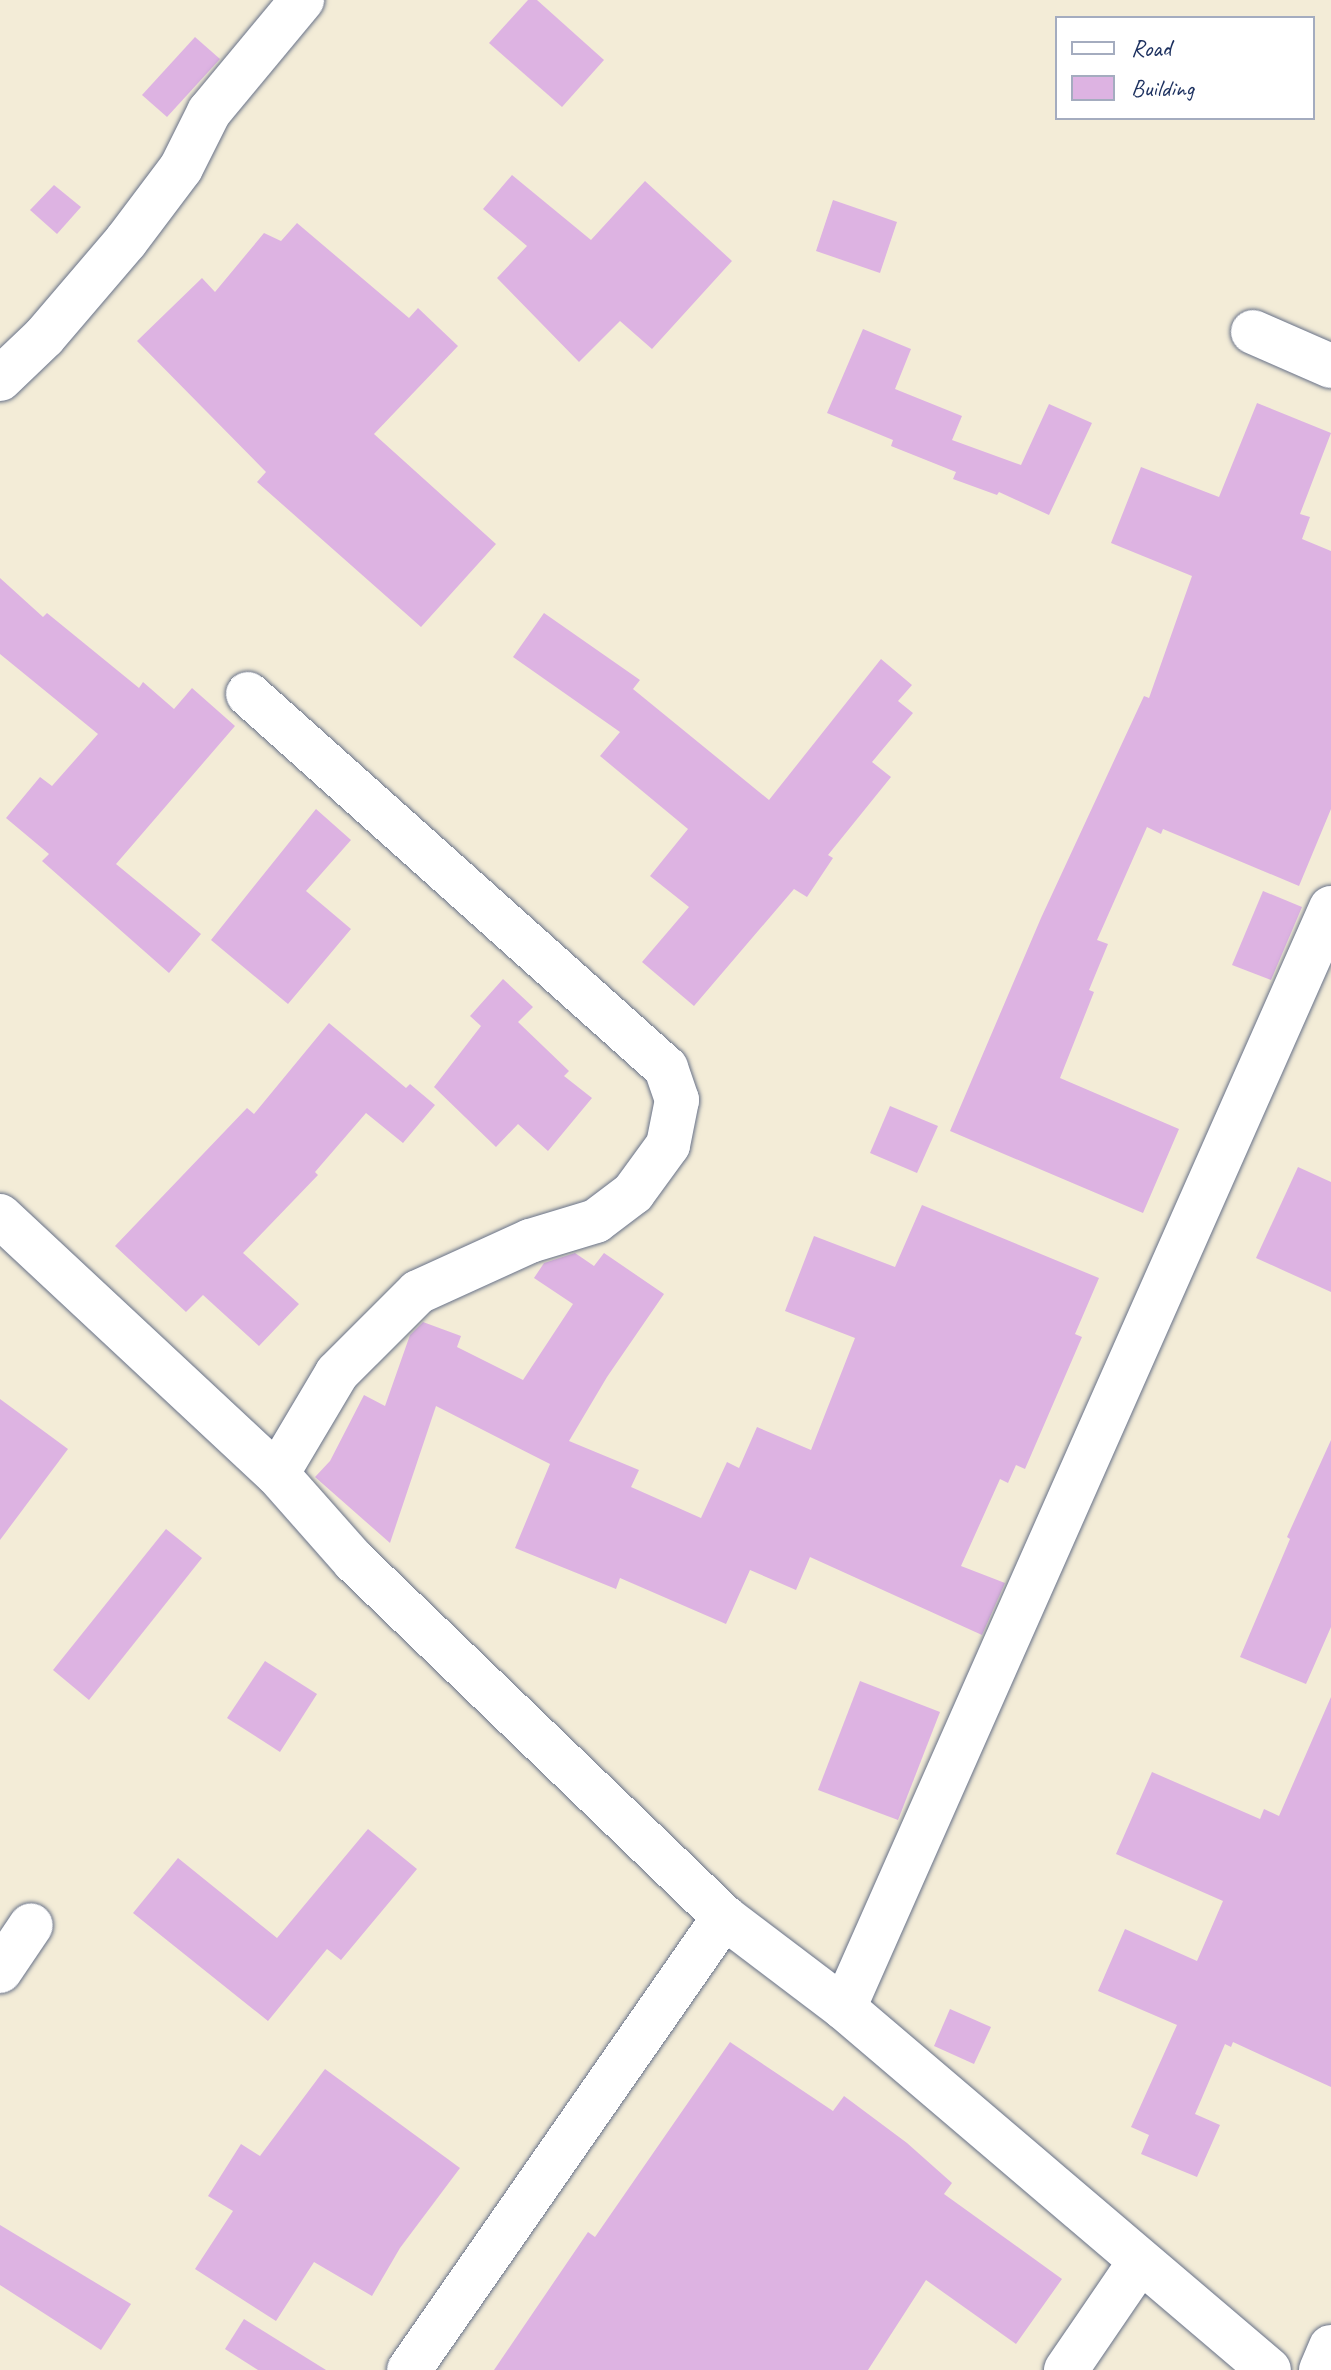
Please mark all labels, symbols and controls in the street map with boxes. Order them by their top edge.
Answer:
legend [1055,16,1315,120]
text: Road [1131,33,1171,63]
text: Building [1131,73,1194,103]

